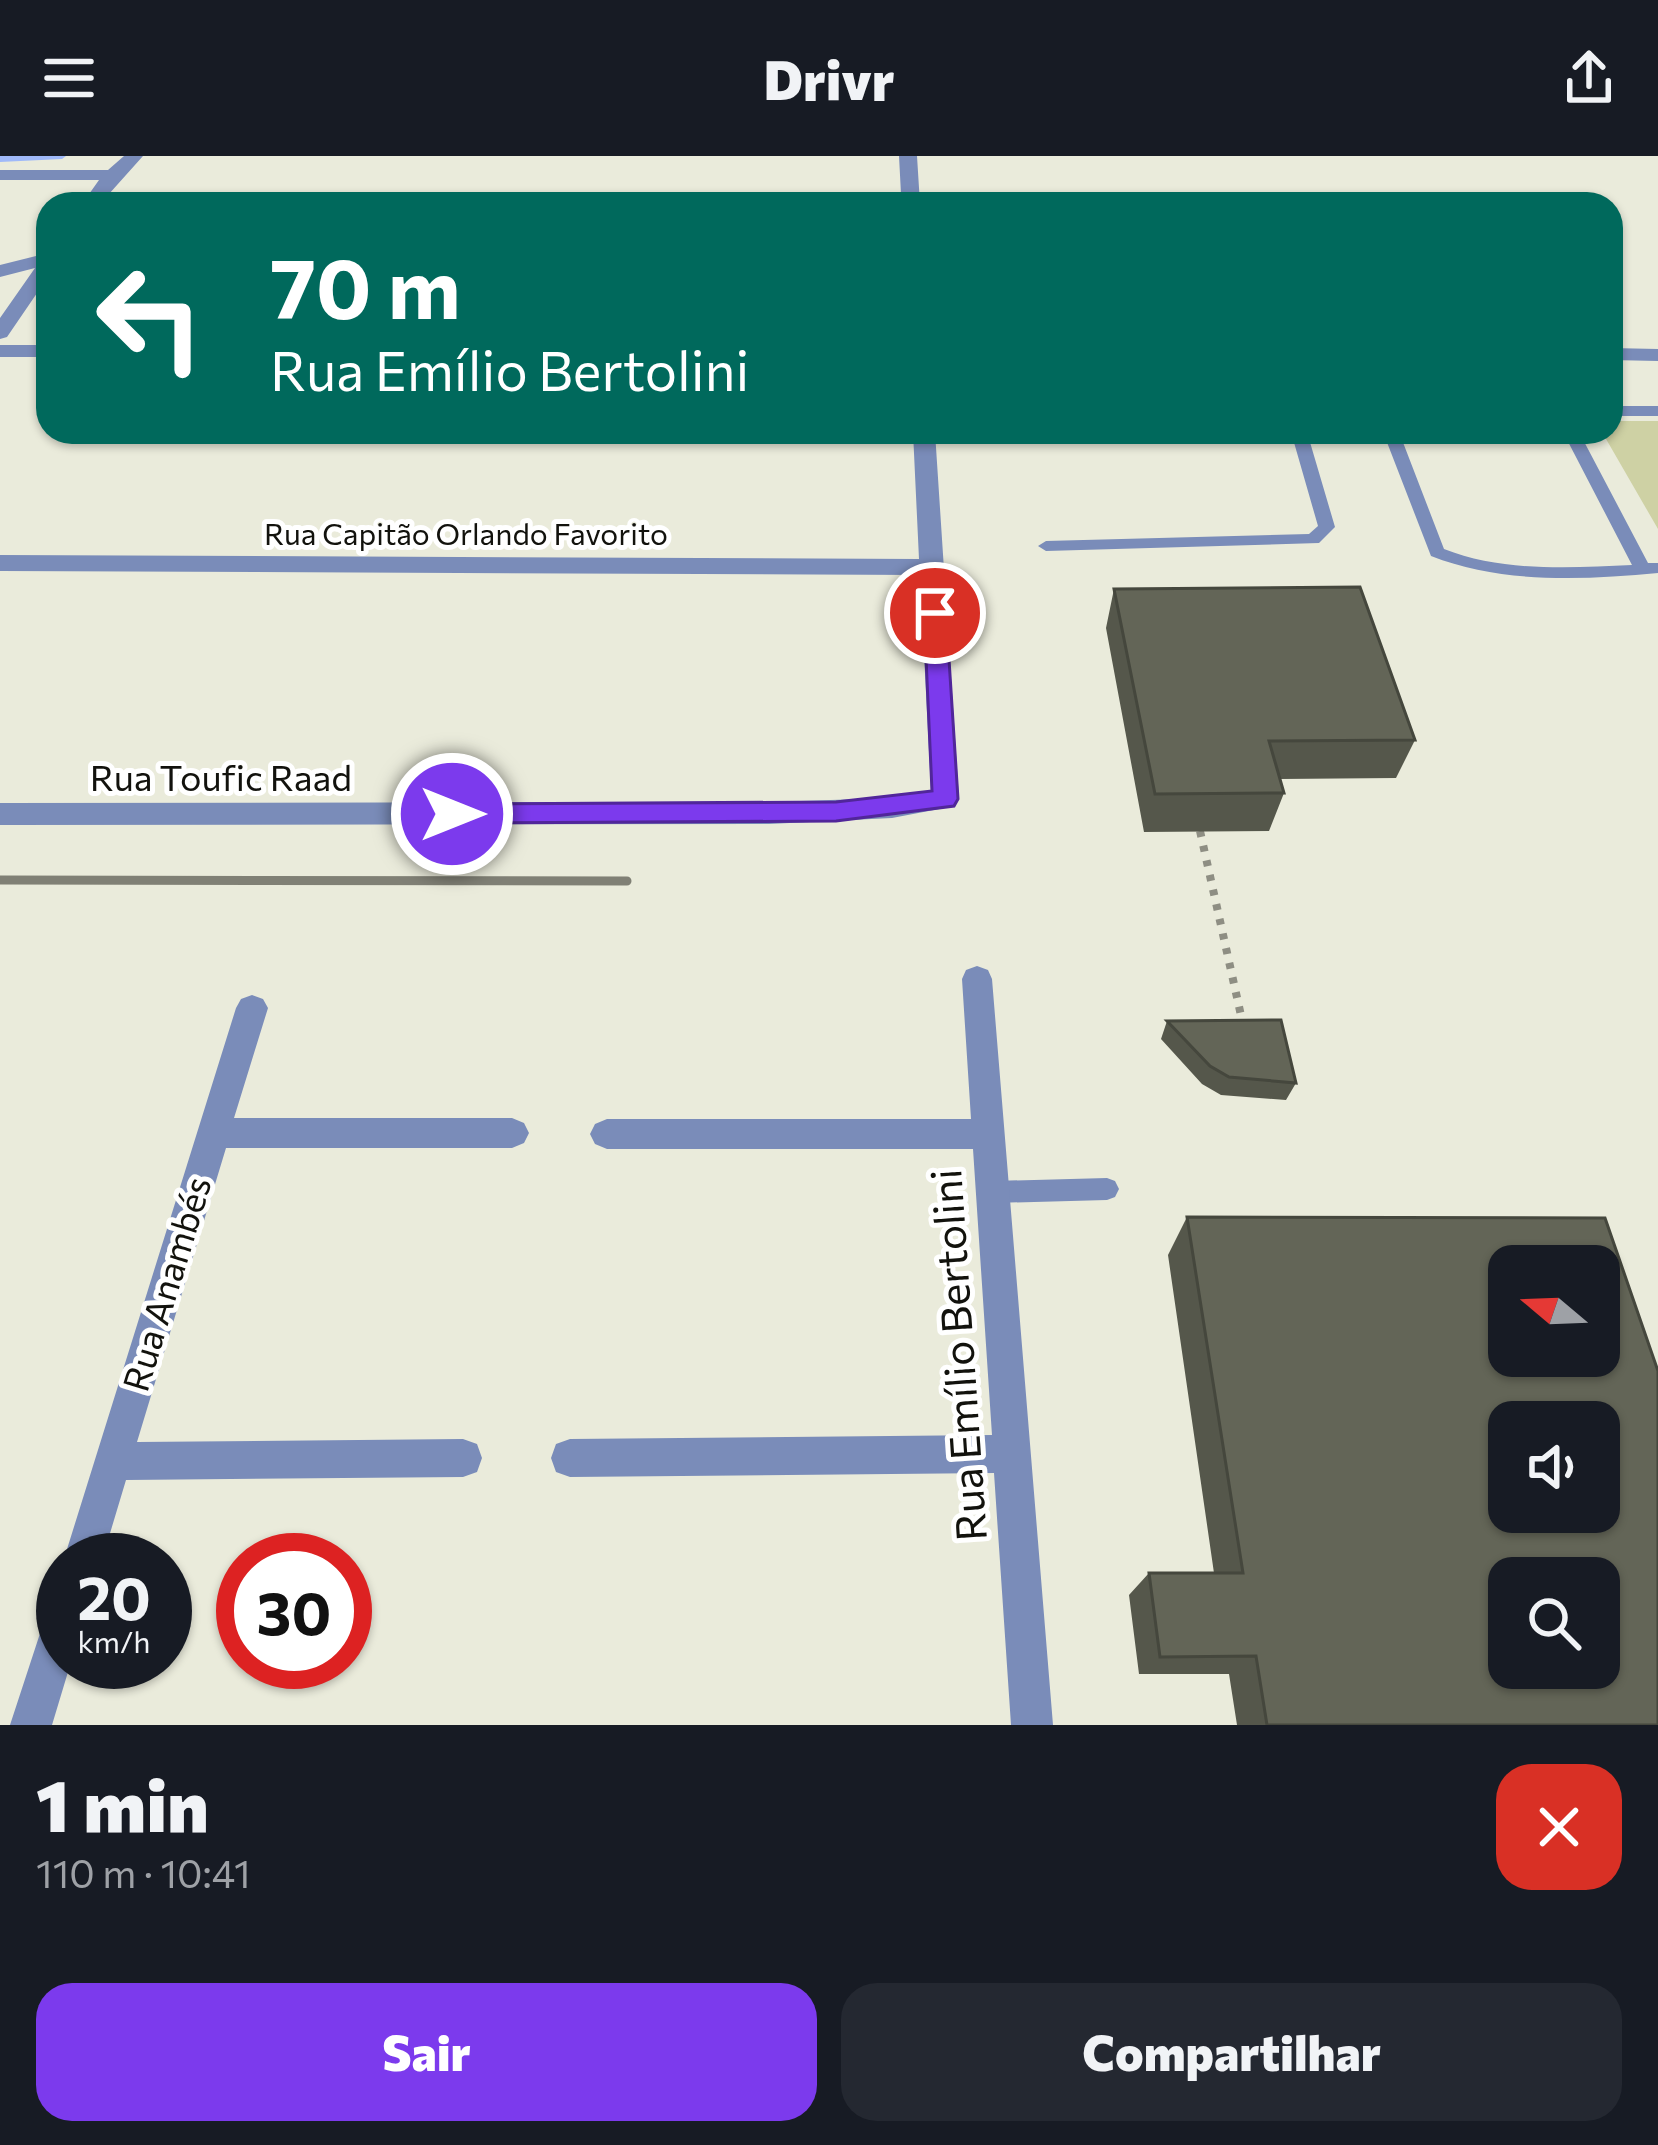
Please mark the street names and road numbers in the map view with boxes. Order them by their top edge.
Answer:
street label: Rua Capitão Orlando Favorito [264,514,668,551]
street label: Rua Toufic Raad [90,754,352,798]
street label: Rua Emílio Bertolini [918,1167,996,1543]
street label: Rua Anambés [112,1171,219,1396]

